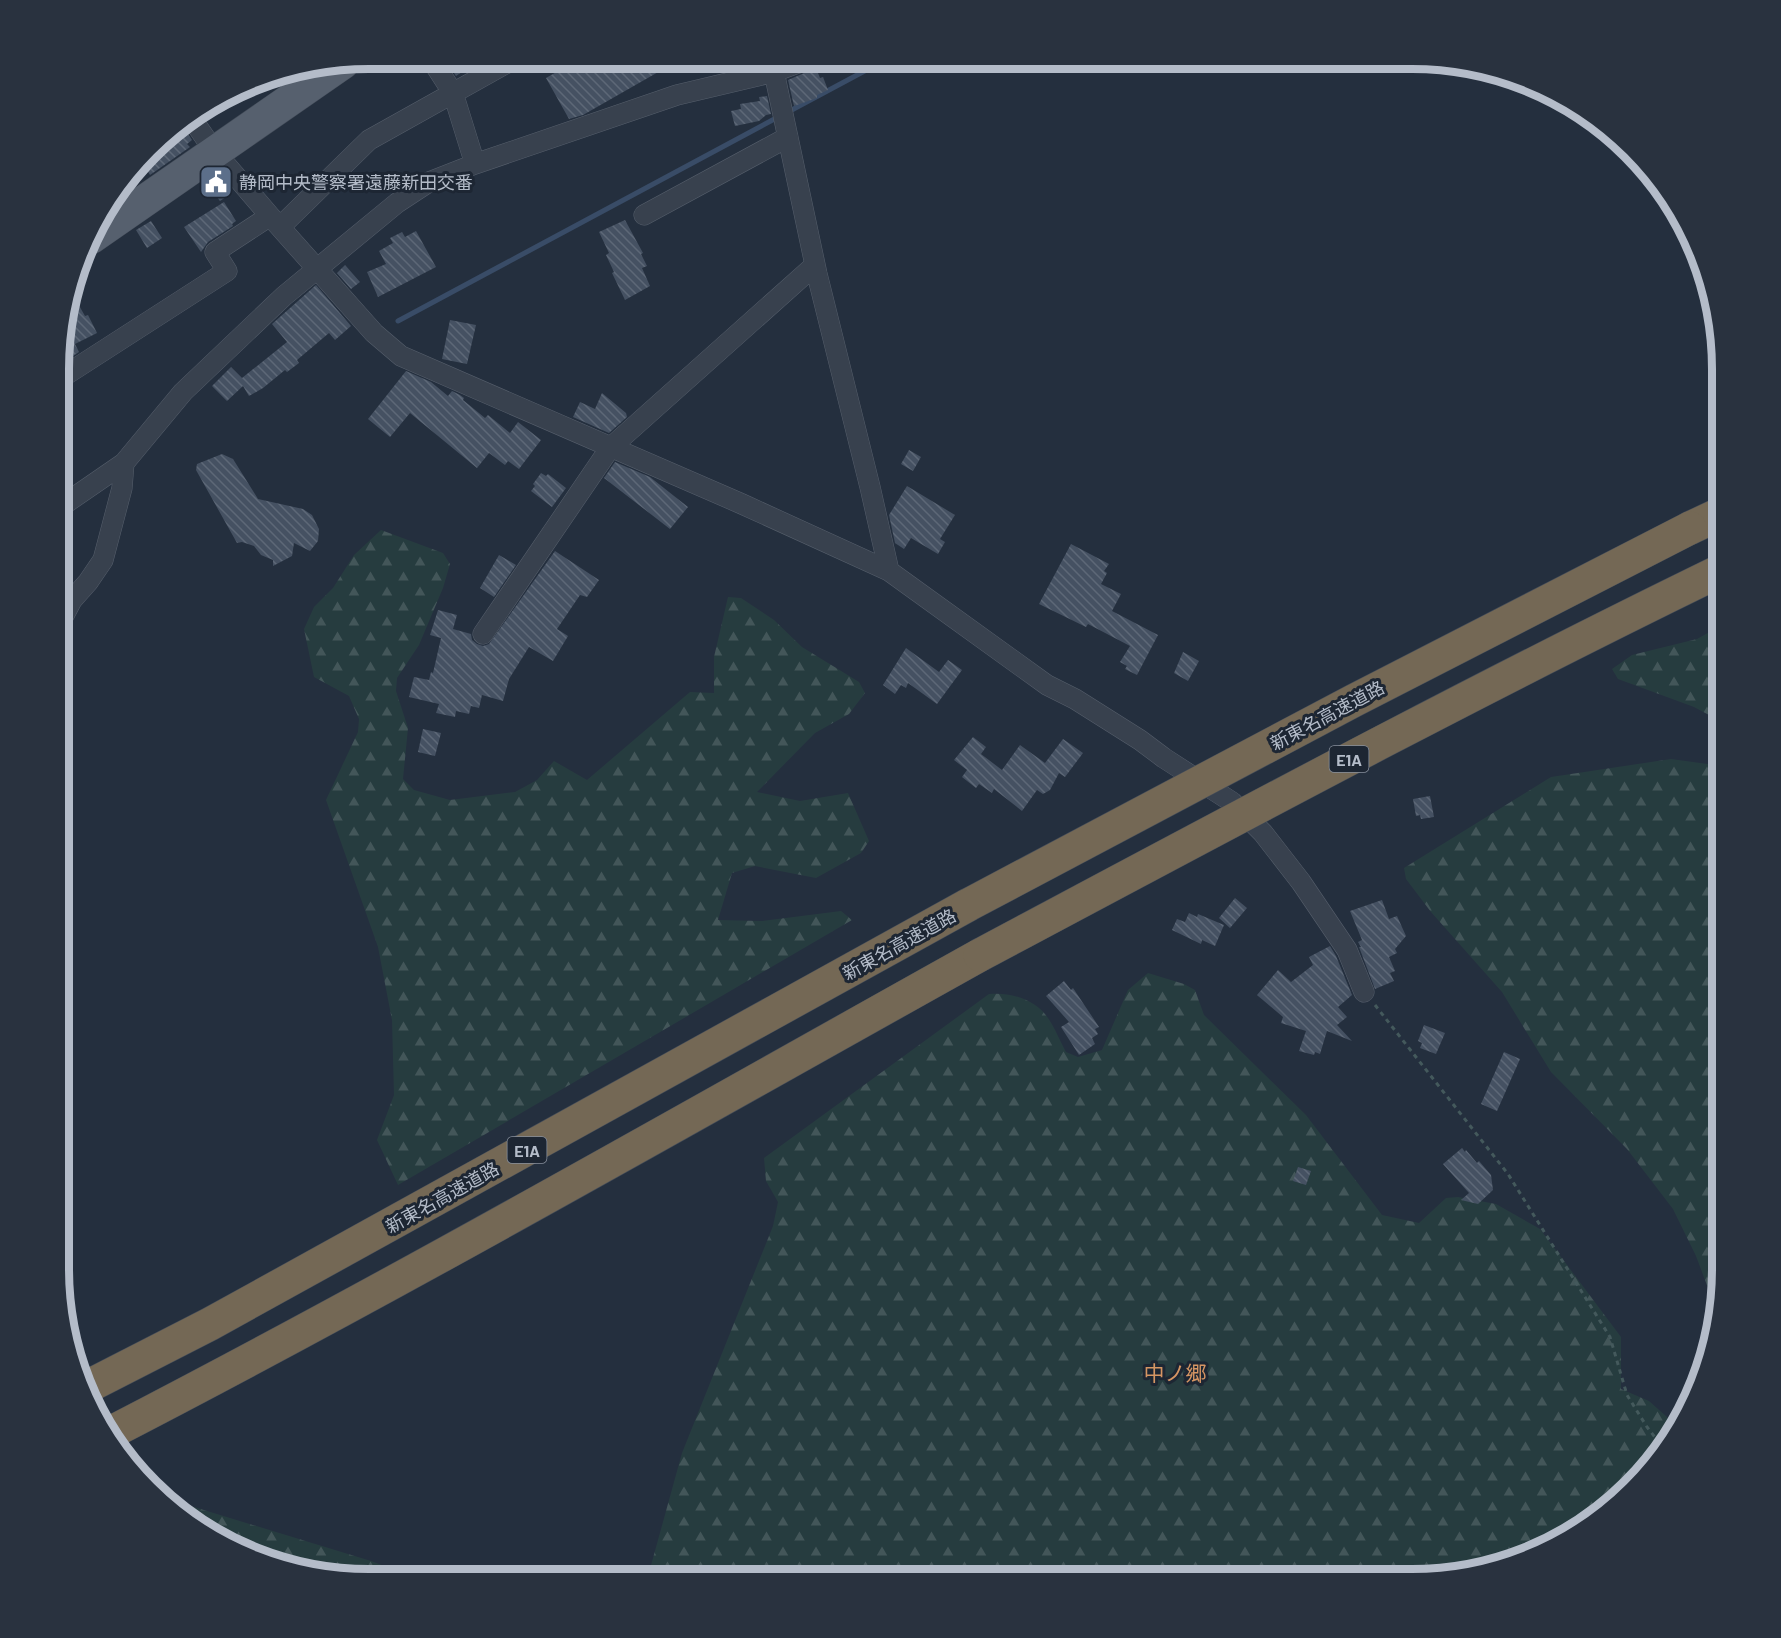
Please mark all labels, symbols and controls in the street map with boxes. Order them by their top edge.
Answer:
public building icon: 静岡中央警察署遠藤新田交番 [198,164,234,200]
place label: 静岡中央警察署遠藤新田交番 [239,171,473,193]
street label: 新東名高速道路 [1266,676,1388,754]
road number: E1A [1330,746,1368,772]
street label: 新東名高速道路 [839,904,959,984]
road number: E1A [508,1137,546,1163]
street label: 新東名高速道路 [382,1157,502,1237]
district label: 中ノ郷 [1144,1360,1207,1385]

